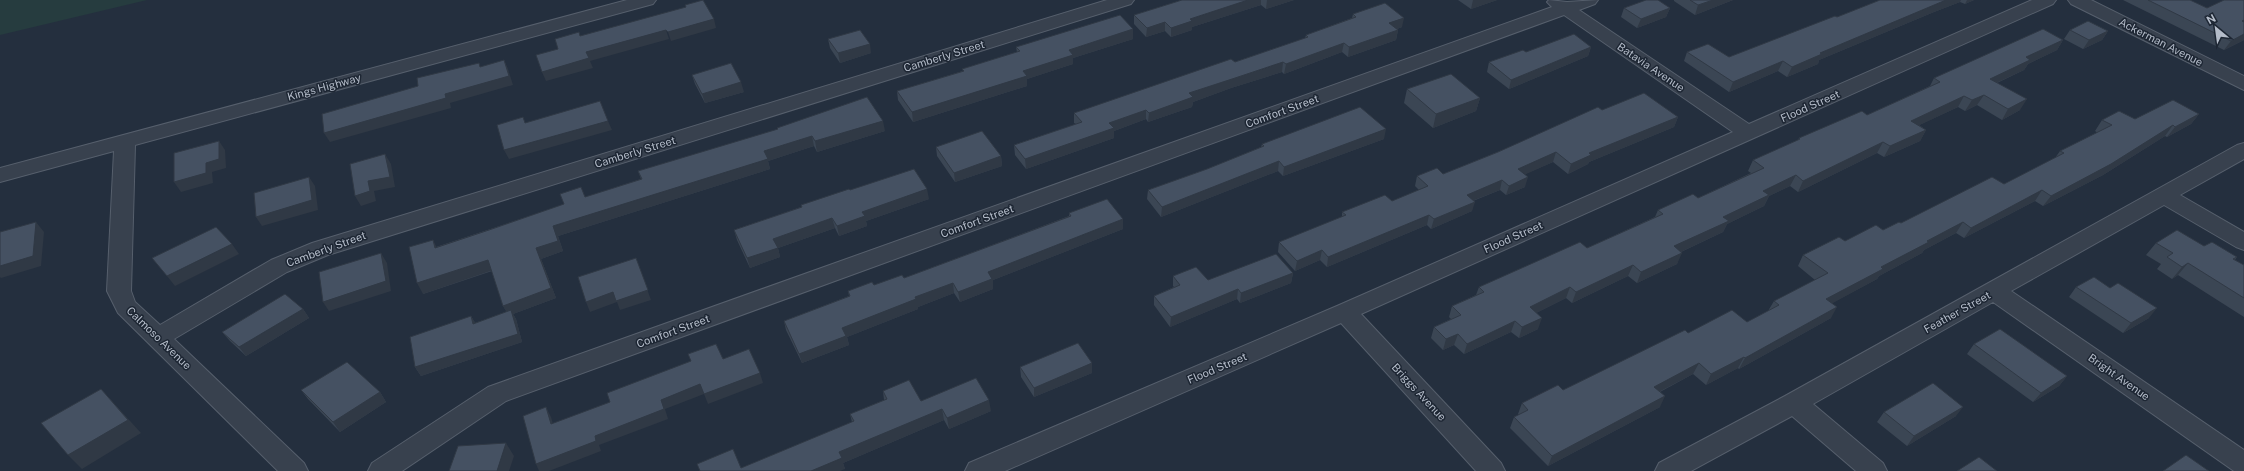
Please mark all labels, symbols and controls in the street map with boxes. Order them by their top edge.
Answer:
north arrow [2196,8,2236,48]
text: N [2204,12,2218,27]
street label: Ackerman Avenue [2117,16,2205,68]
street label: Camberly Street [902,38,986,74]
street label: Batavia Avenue [1615,40,1687,94]
street label: Kings Highway [286,71,362,103]
street label: Flood Street [1779,88,1841,124]
street label: Comfort Street [1244,92,1320,130]
street label: Camberly Street [593,134,677,170]
street label: Comfort Street [939,202,1015,240]
street label: Flood Street [1482,219,1544,255]
street label: Camberly Street [285,229,367,269]
street label: Feather Street [1922,289,1992,335]
street label: Calmoso Avenue [124,304,194,372]
street label: Comfort Street [635,312,711,350]
street label: Flood Street [1185,350,1249,386]
street label: Bright Avenue [2086,351,2152,403]
street label: Briggs Avenue [1389,361,1449,423]

